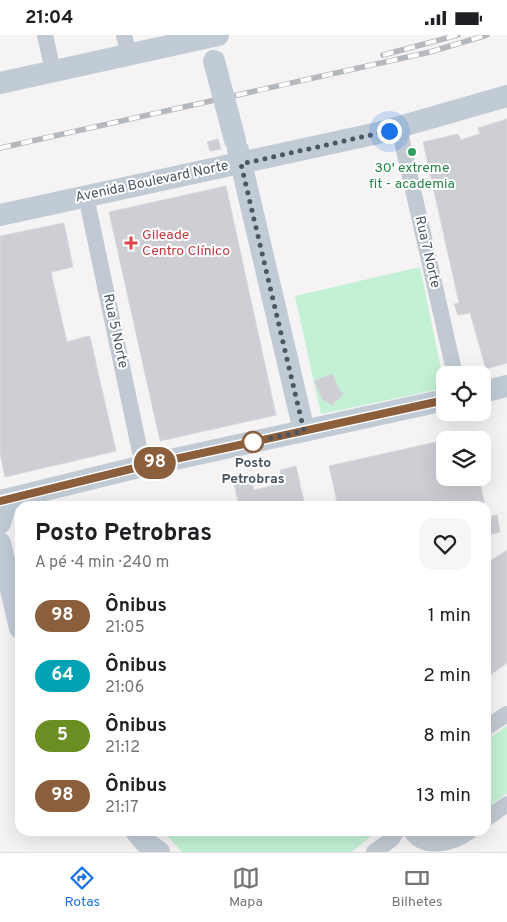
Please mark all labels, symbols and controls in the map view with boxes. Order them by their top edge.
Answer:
text: 21:04 [25,6,74,30]
your location [377,119,402,144]
marker: 30' extreme fit - academia [406,146,418,158]
street label: Avenida Boulevard Norte [74,157,230,207]
place label: 30' extreme fit - academia [369,160,455,193]
street label: Rua 7 Norte [410,214,444,290]
place label: Gileade Centro Clínico [142,227,230,260]
marker: Gileade Centro Clínico [124,236,138,250]
street label: Rua 5 Norte [99,292,131,370]
map controls [436,366,491,486]
button: locate [436,366,491,421]
marker: Posto Petrobras [242,431,264,453]
button: layers [436,431,491,486]
line badge: 98 [132,447,178,479]
text: 98 [144,451,166,474]
place label: Posto Petrobras [221,455,285,488]
button: heart [419,518,471,570]
text: Posto Petrobras [35,519,212,549]
text: A pé · 4 min · 240 m [35,553,169,573]
text: Ônibus [105,594,167,618]
text: 98 [51,604,74,627]
text: 1 min [428,604,471,628]
text: 21:05 [105,618,145,638]
text: Ônibus [105,654,167,678]
text: 64 [51,664,74,687]
text: 2 min [423,664,471,688]
text: 21:06 [105,678,144,698]
text: Ônibus [105,714,167,738]
text: 5 [57,724,68,747]
text: 8 min [423,724,471,748]
text: 21:12 [105,738,140,758]
text: Ônibus [105,774,167,798]
text: 98 [51,784,74,807]
text: 13 min [416,784,471,808]
text: 21:17 [105,798,139,818]
tab: Rotas [64,864,100,911]
tab: Mapa [229,864,263,911]
tab: Bilhetes [392,864,443,911]

